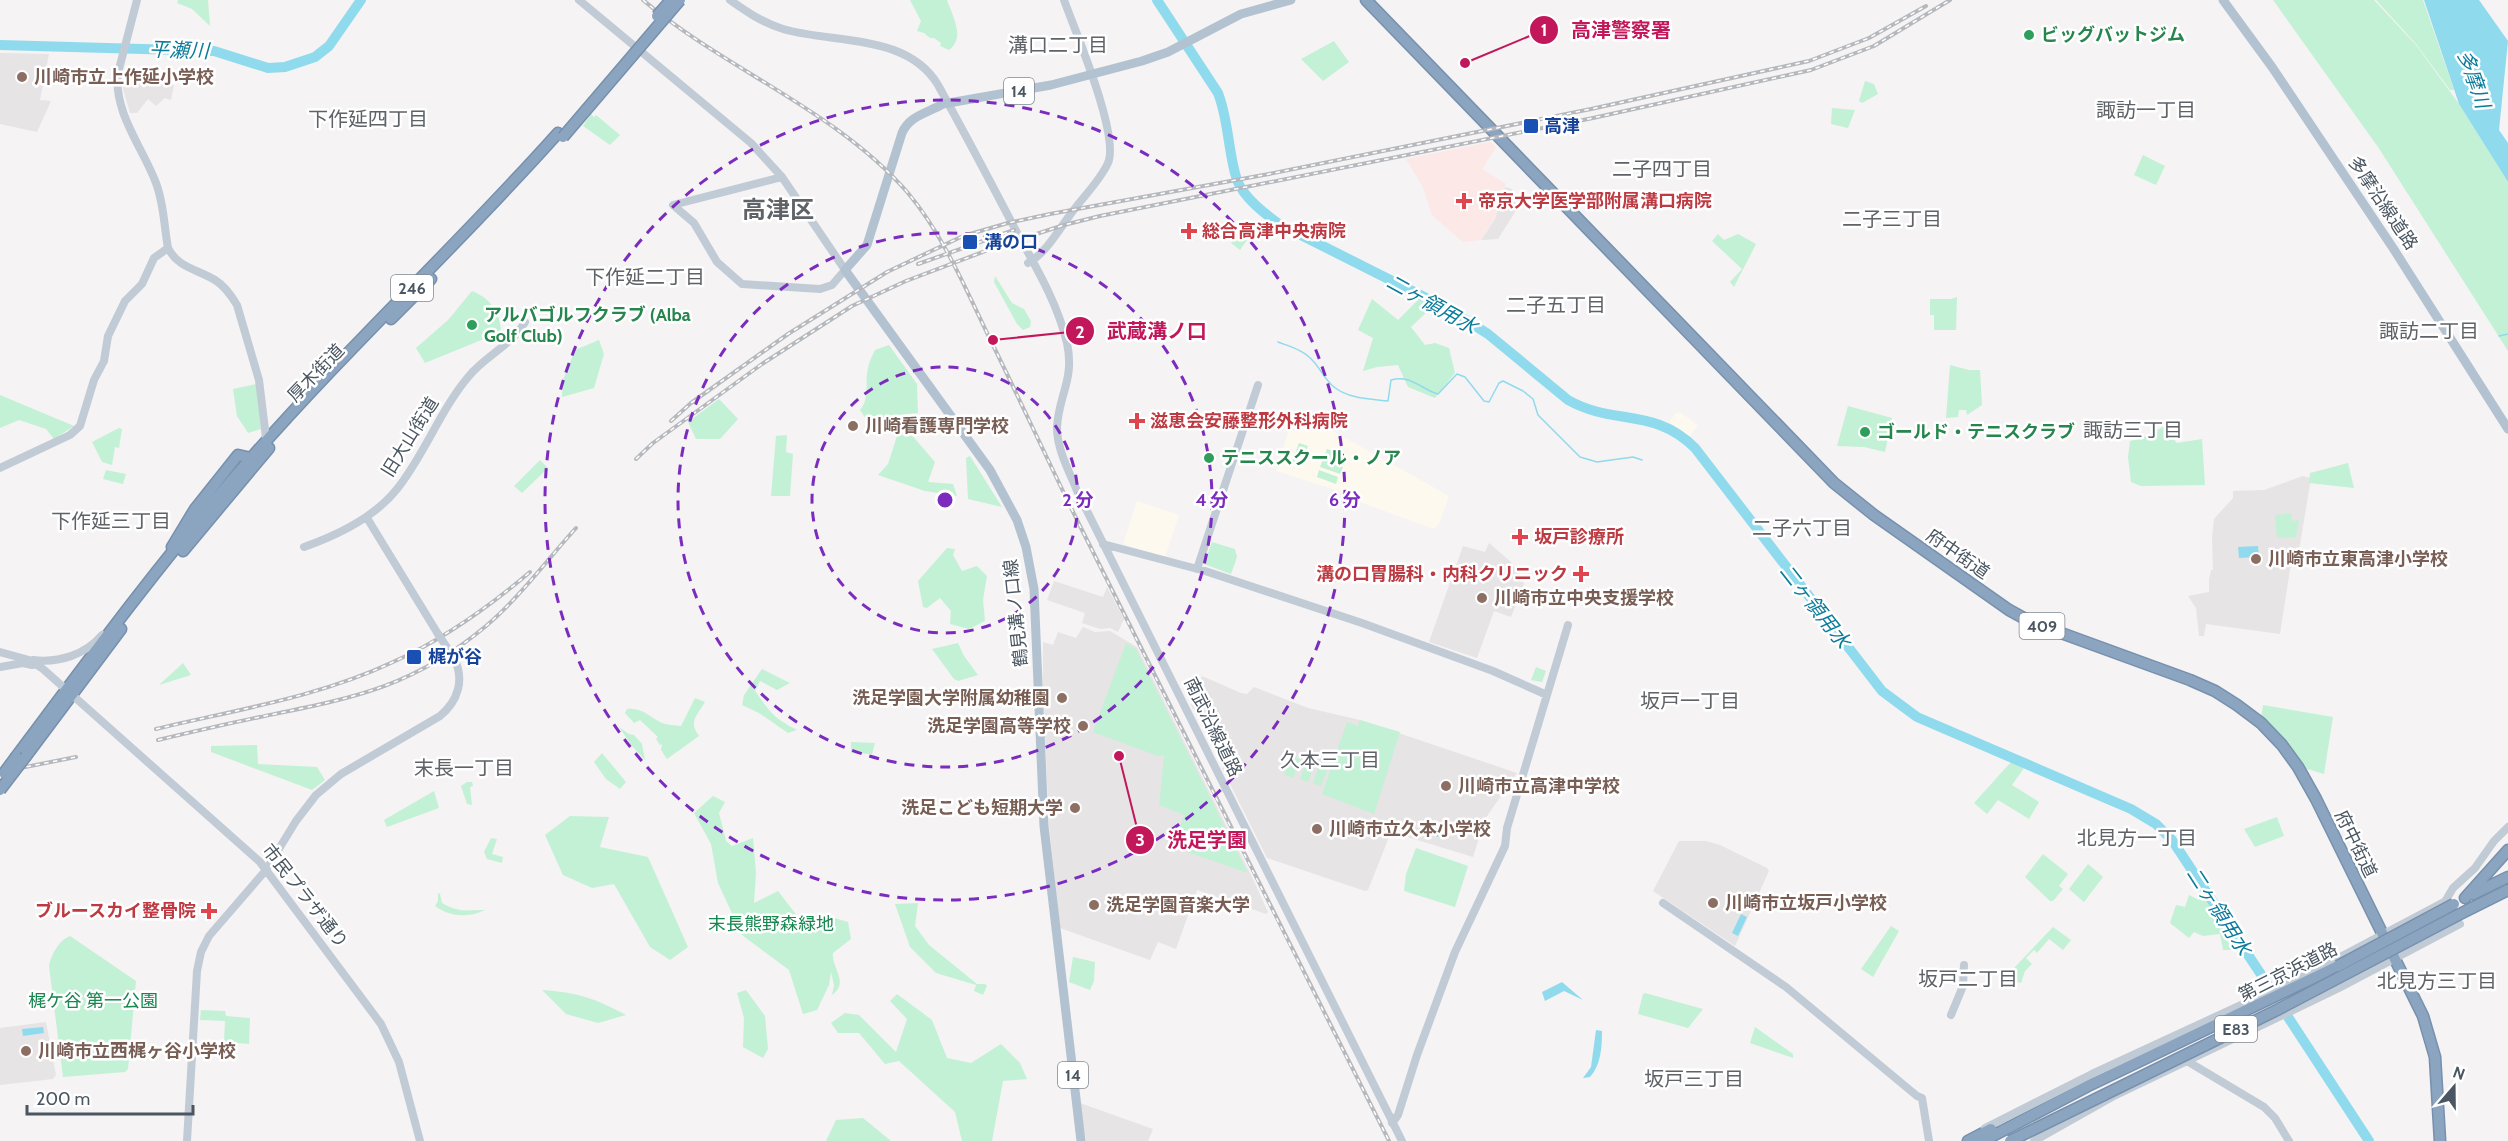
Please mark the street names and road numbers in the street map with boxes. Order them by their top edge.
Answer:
road number: 14 [1004,78,1034,104]
street label: 多摩沿線道路 [2344,152,2422,254]
road number: 246 [391,275,433,301]
street label: 厚木街道 [283,339,349,407]
street label: 旧大山街道 [377,393,443,481]
street label: 府中街道 [1922,524,1994,584]
street label: 鶴見溝ノ口線 [999,558,1033,668]
road number: 409 [2020,613,2064,639]
street label: 南武沿線道路 [1179,674,1247,780]
street label: 府中街道 [2330,807,2382,881]
street label: 市民プラザ通り [258,840,352,952]
street label: 第三京浜道路 [2235,938,2341,1006]
road number: E83 [2215,1016,2257,1042]
road number: 14 [1058,1062,1088,1088]

